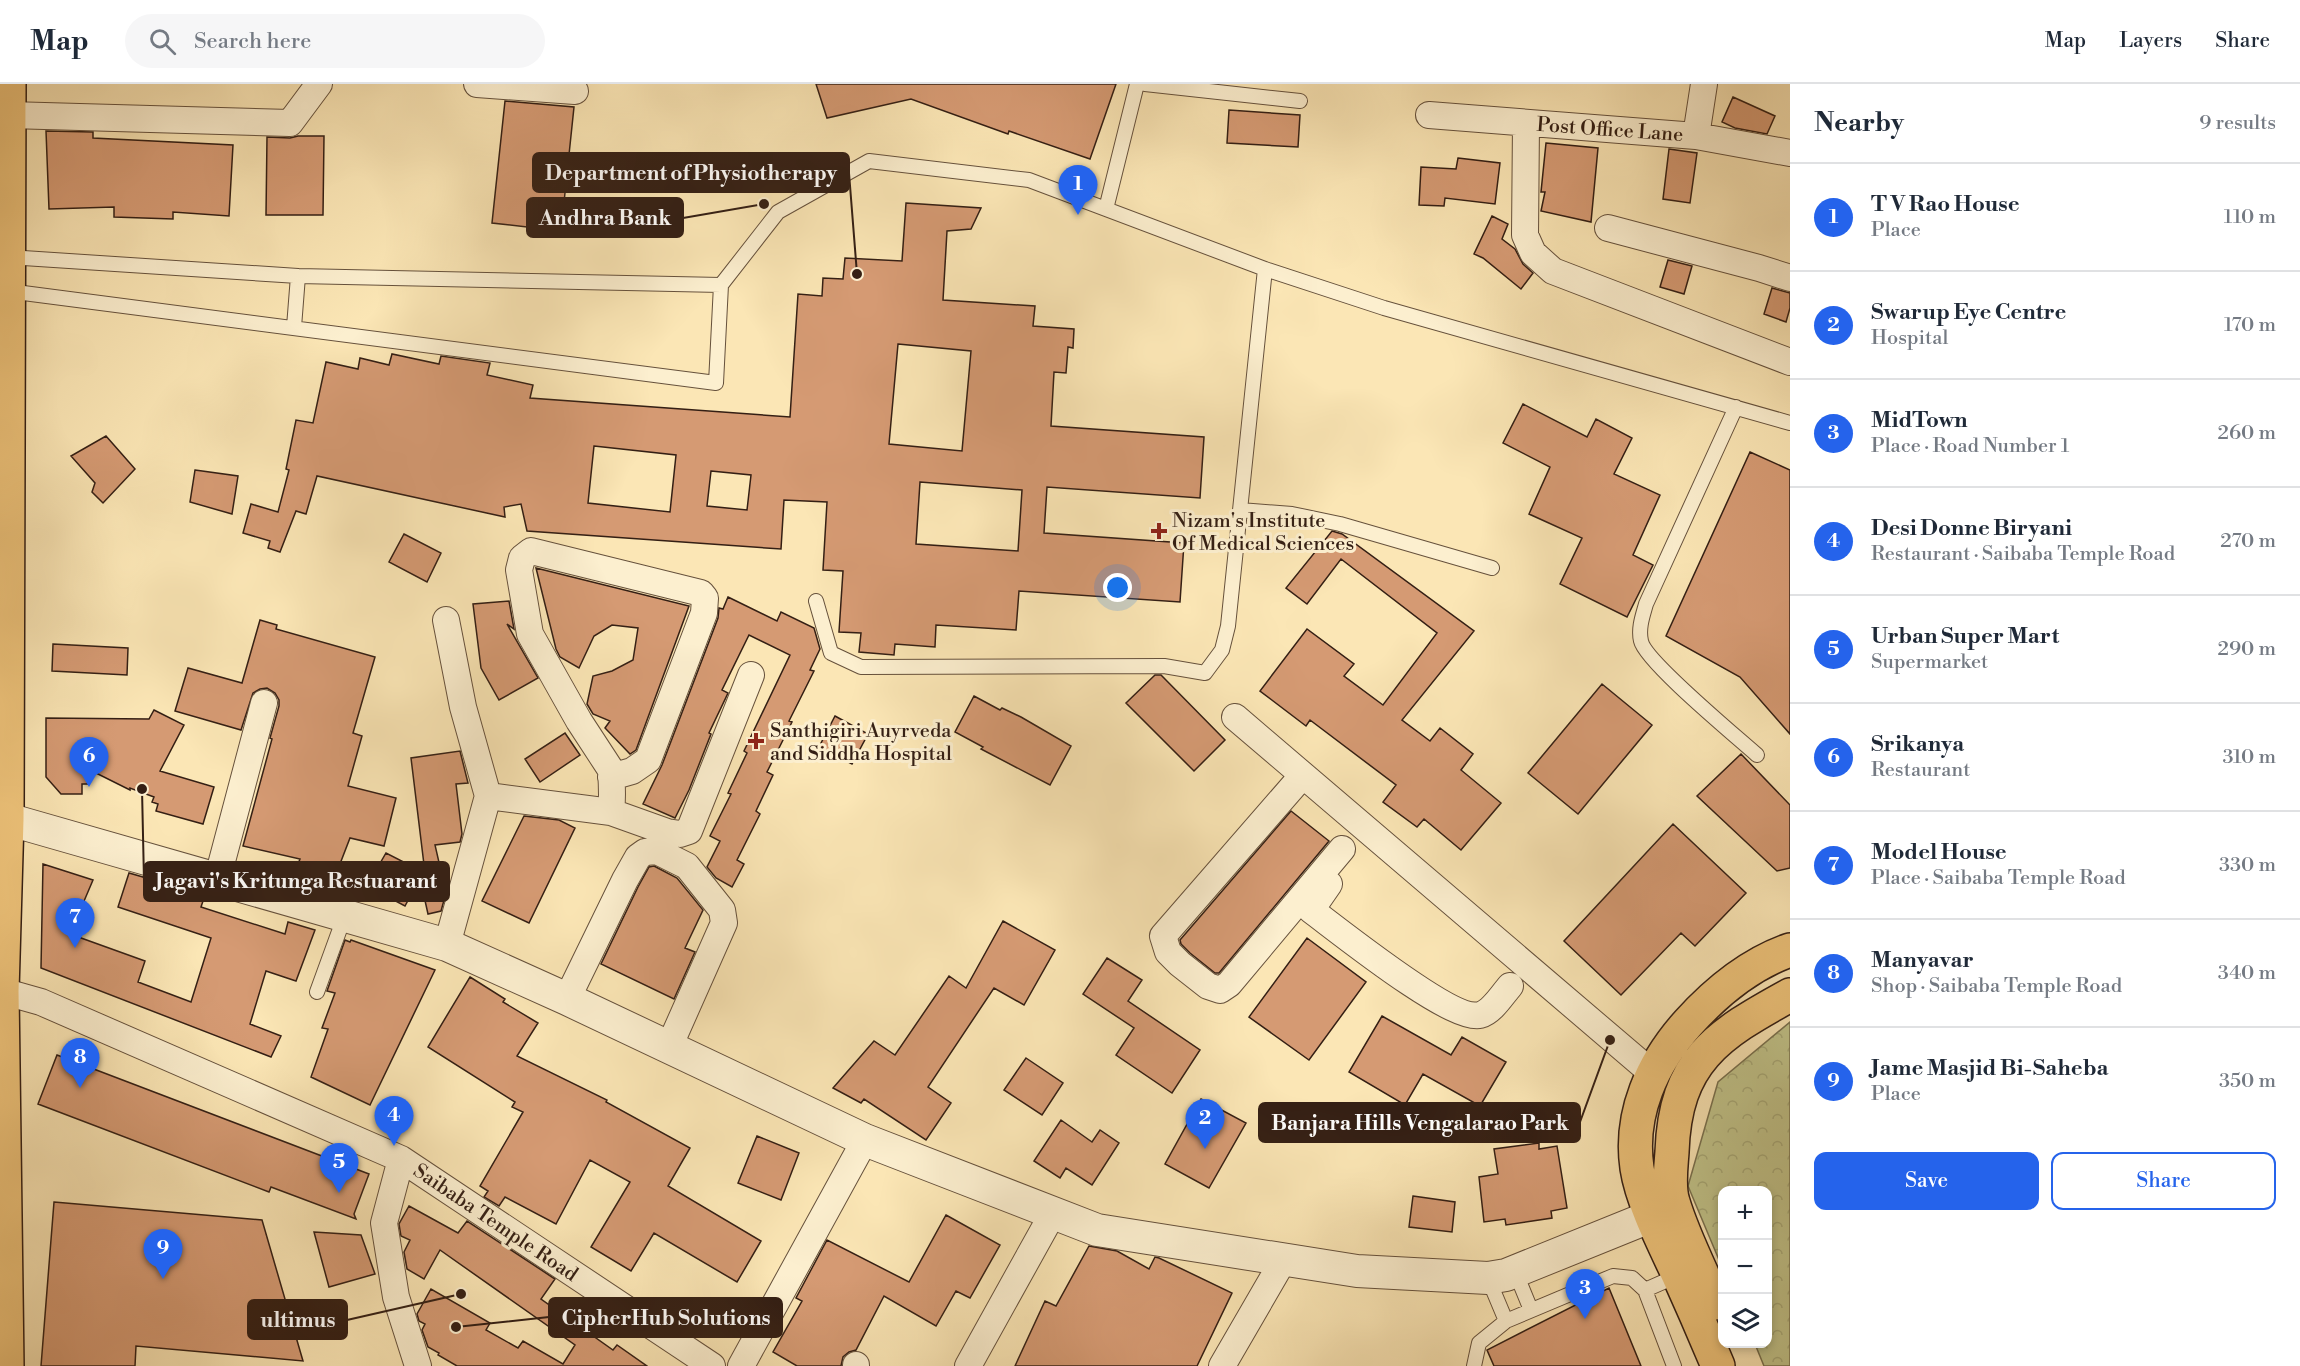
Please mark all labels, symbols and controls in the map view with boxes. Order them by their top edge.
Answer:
search box [125,14,545,68]
text: Map [30,24,89,59]
icon: search [146,25,179,58]
text: Search here [194,28,311,55]
text: Map [2045,28,2086,54]
text: Layers [2119,28,2182,54]
text: Share [2215,28,2270,54]
text: Nearby [1814,107,1904,139]
text: 9 results [2199,111,2276,136]
street label: Post Office Lane [1536,113,1684,148]
callout: Department of Physiotherapy [533,153,849,192]
text: Department of Physiotherapy [545,161,838,187]
pin: 1 [1058,166,1098,215]
text: T V Rao House [1871,191,2020,218]
callout: Andhra Bank [527,198,683,237]
text: 1 [1829,205,1838,230]
text: 110 m [2224,205,2276,230]
text: Andhra Bank [538,206,672,232]
text: Place [1871,218,1921,243]
text: Swarup Eye Centre [1871,299,2066,326]
text: 2 [1827,313,1840,338]
text: 170 m [2224,313,2276,338]
text: Hospital [1871,326,1948,351]
text: MidTown [1871,407,1967,434]
text: 3 [1827,421,1840,446]
text: 260 m [2218,421,2276,446]
text: Place · Road Number 1 [1871,434,2069,459]
place label: Nizam's Institute Of Medical Sciences [1172,509,1354,557]
text: Desi Donne Biryani [1871,515,2072,542]
marker: Nizam's Institute Of Medical Sciences [1150,522,1168,540]
text: 4 [1827,529,1840,554]
text: 270 m [2220,529,2276,554]
text: Restaurant · Saibaba Temple Road [1871,542,2175,567]
your location [1103,573,1132,602]
text: Urban Super Mart [1871,623,2059,650]
text: 5 [1827,637,1840,662]
text: 290 m [2218,637,2276,662]
text: Supermarket [1871,650,1988,675]
place label: Santhigiri Auyrveda and Siddha Hospital [770,719,952,767]
text: Srikanya [1871,731,1964,758]
marker: Santhigiri Auyrveda and Siddha Hospital [747,732,765,750]
pin: 6 [70,738,109,787]
text: 6 [1827,745,1840,770]
text: 310 m [2223,745,2276,770]
text: Restaurant [1871,758,1970,783]
text: Model House [1871,839,2007,866]
text: 7 [1828,853,1839,878]
text: 330 m [2219,853,2276,878]
callout: Jagavi's Kritunga Restuarant [144,862,449,901]
text: Place · Saibaba Temple Road [1871,866,2126,891]
text: Jagavi's Kritunga Restuarant [152,869,437,895]
pin: 7 [56,898,94,948]
text: Manyavar [1871,947,1974,974]
text: 8 [1827,961,1840,986]
text: 340 m [2218,961,2276,986]
text: Shop · Saibaba Temple Road [1871,974,2122,999]
pin: 8 [60,1038,100,1088]
text: Jame Masjid Bi-Saheba [1871,1055,2108,1082]
text: 9 [1827,1069,1840,1094]
text: 350 m [2219,1069,2276,1094]
text: Place [1871,1082,1921,1107]
pin: 4 [374,1096,414,1146]
pin: 2 [1186,1100,1224,1149]
callout: Banjara Hills Vengalarao Park [1259,1103,1580,1142]
text: Banjara Hills Vengalarao Park [1271,1111,1570,1137]
pin: 5 [320,1144,358,1193]
button: Save [1814,1152,2039,1210]
button: Share [2051,1152,2276,1210]
street label: Saibaba Temple Road [408,1159,583,1288]
map controls [1718,1186,1772,1348]
button: + [1718,1186,1772,1240]
pin: 9 [144,1230,182,1279]
button: − [1718,1240,1772,1294]
pin: 3 [1566,1270,1604,1319]
button: layers [1718,1294,1772,1348]
callout: CipherHub Solutions [549,1298,782,1337]
callout: ultimus [248,1300,347,1339]
text: CipherHub Solutions [561,1306,771,1332]
text: ultimus [261,1308,335,1334]

